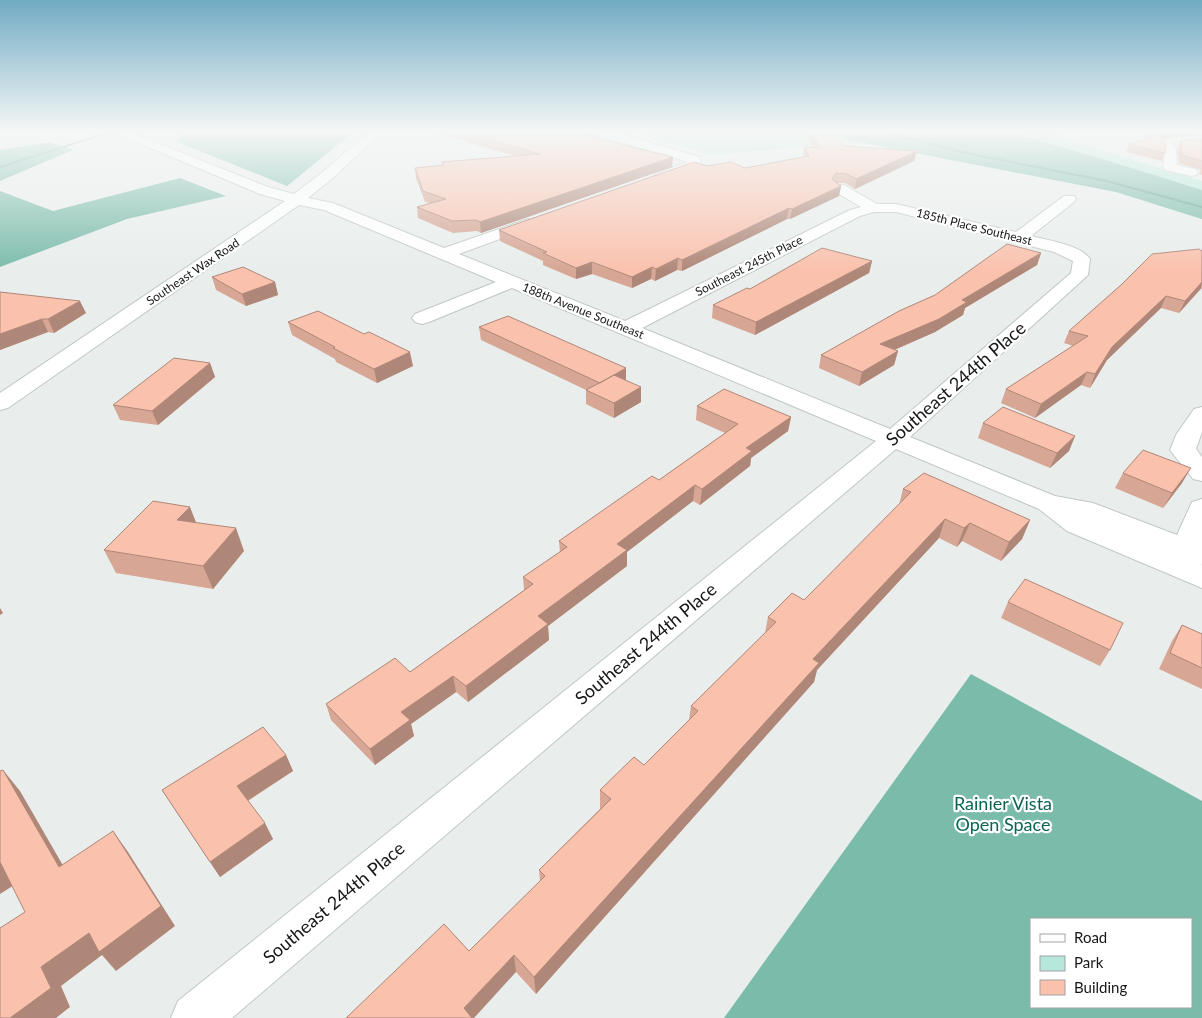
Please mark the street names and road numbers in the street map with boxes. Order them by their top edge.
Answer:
street label: 185th Place Southeast [915,205,1034,248]
street label: Southeast 245th Place [692,232,805,299]
street label: Southeast Wax Road [143,235,242,308]
street label: 188th Avenue Southeast [520,279,647,342]
street label: Southeast 244th Place [881,317,1030,450]
street label: Southeast 244th Place [570,578,721,709]
street label: Southeast 244th Place [258,837,409,968]

